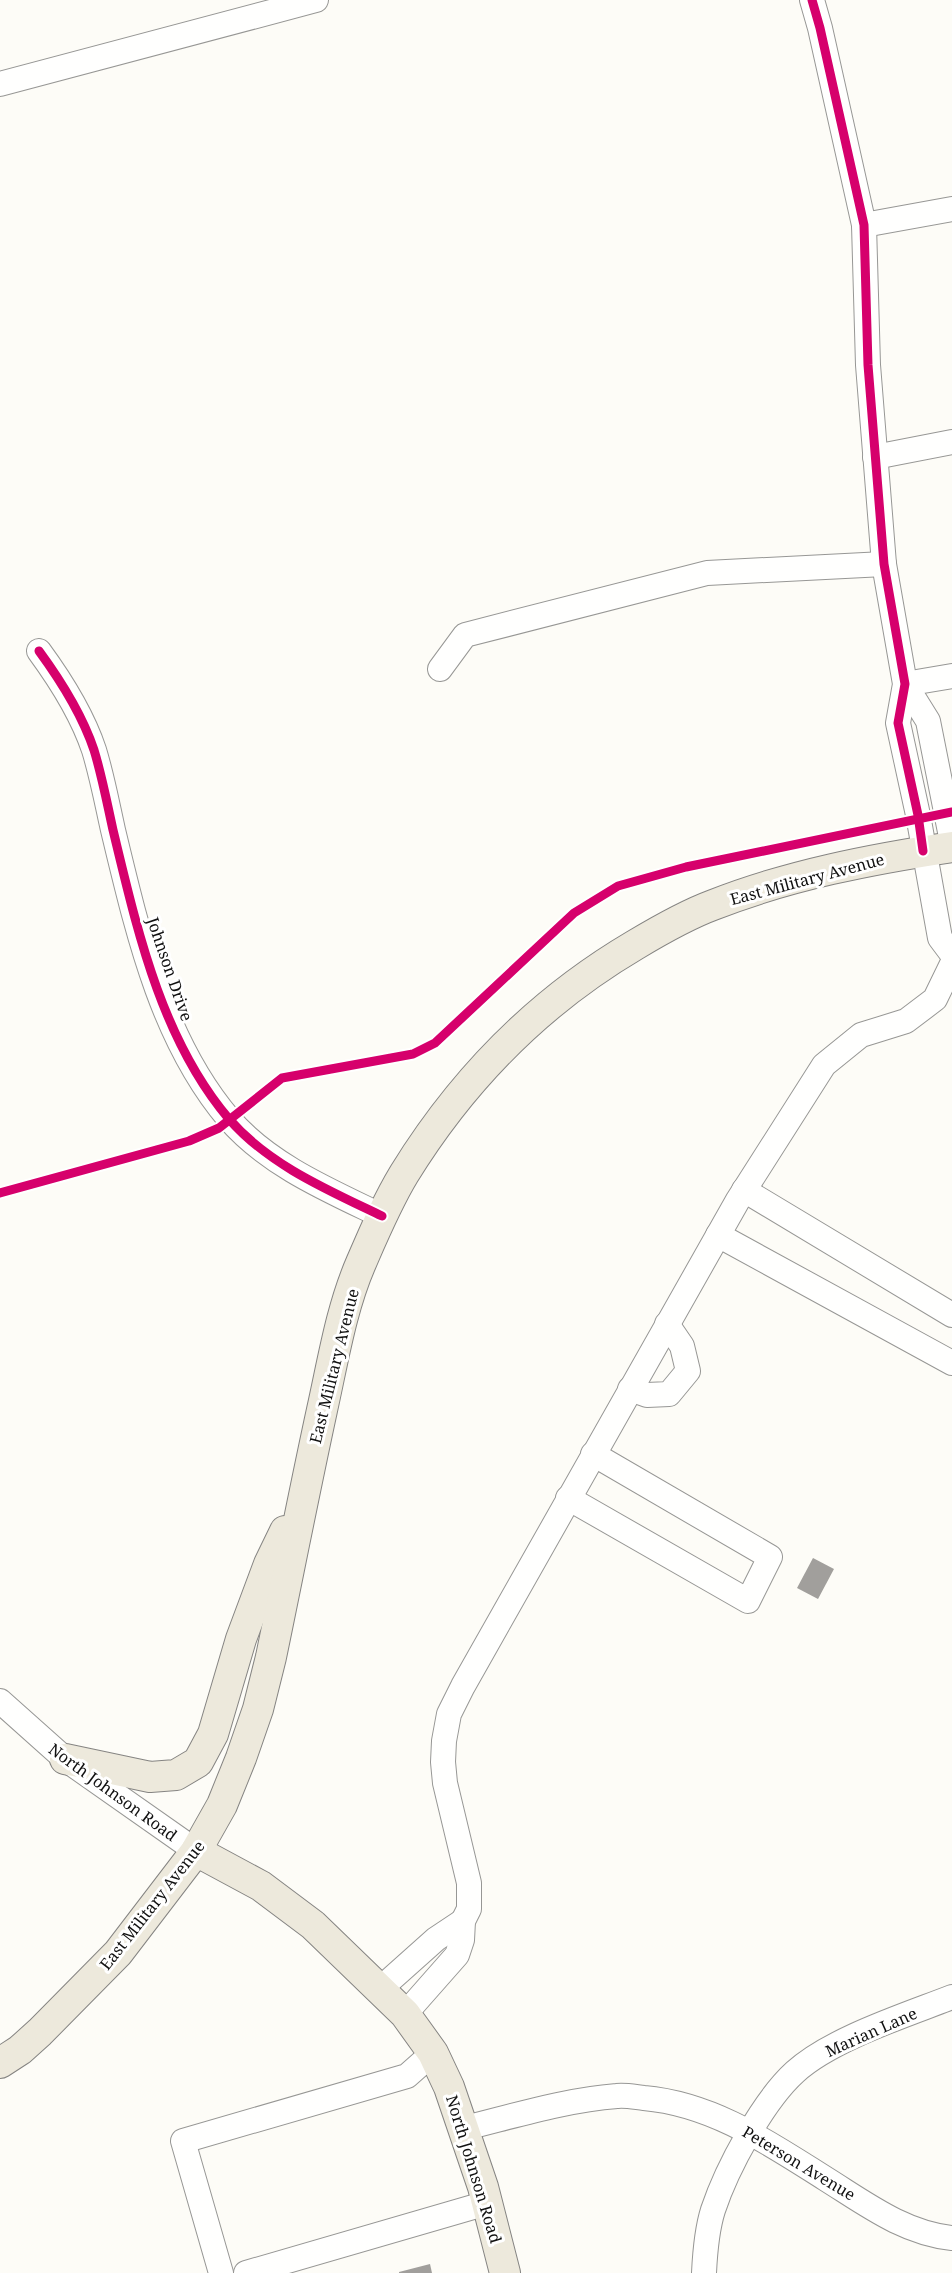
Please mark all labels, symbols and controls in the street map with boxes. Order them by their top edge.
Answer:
street label: East Military Avenue [727,848,887,910]
street label: Johnson Drive [142,913,198,1024]
street label: East Military Avenue [304,1286,364,1446]
street label: North Johnson Road [44,1738,182,1846]
street label: East Military Avenue [94,1836,210,1974]
street label: Marian Lane [822,2002,920,2062]
street label: North Johnson Road [441,2092,507,2246]
street label: Peterson Avenue [738,2121,860,2205]

